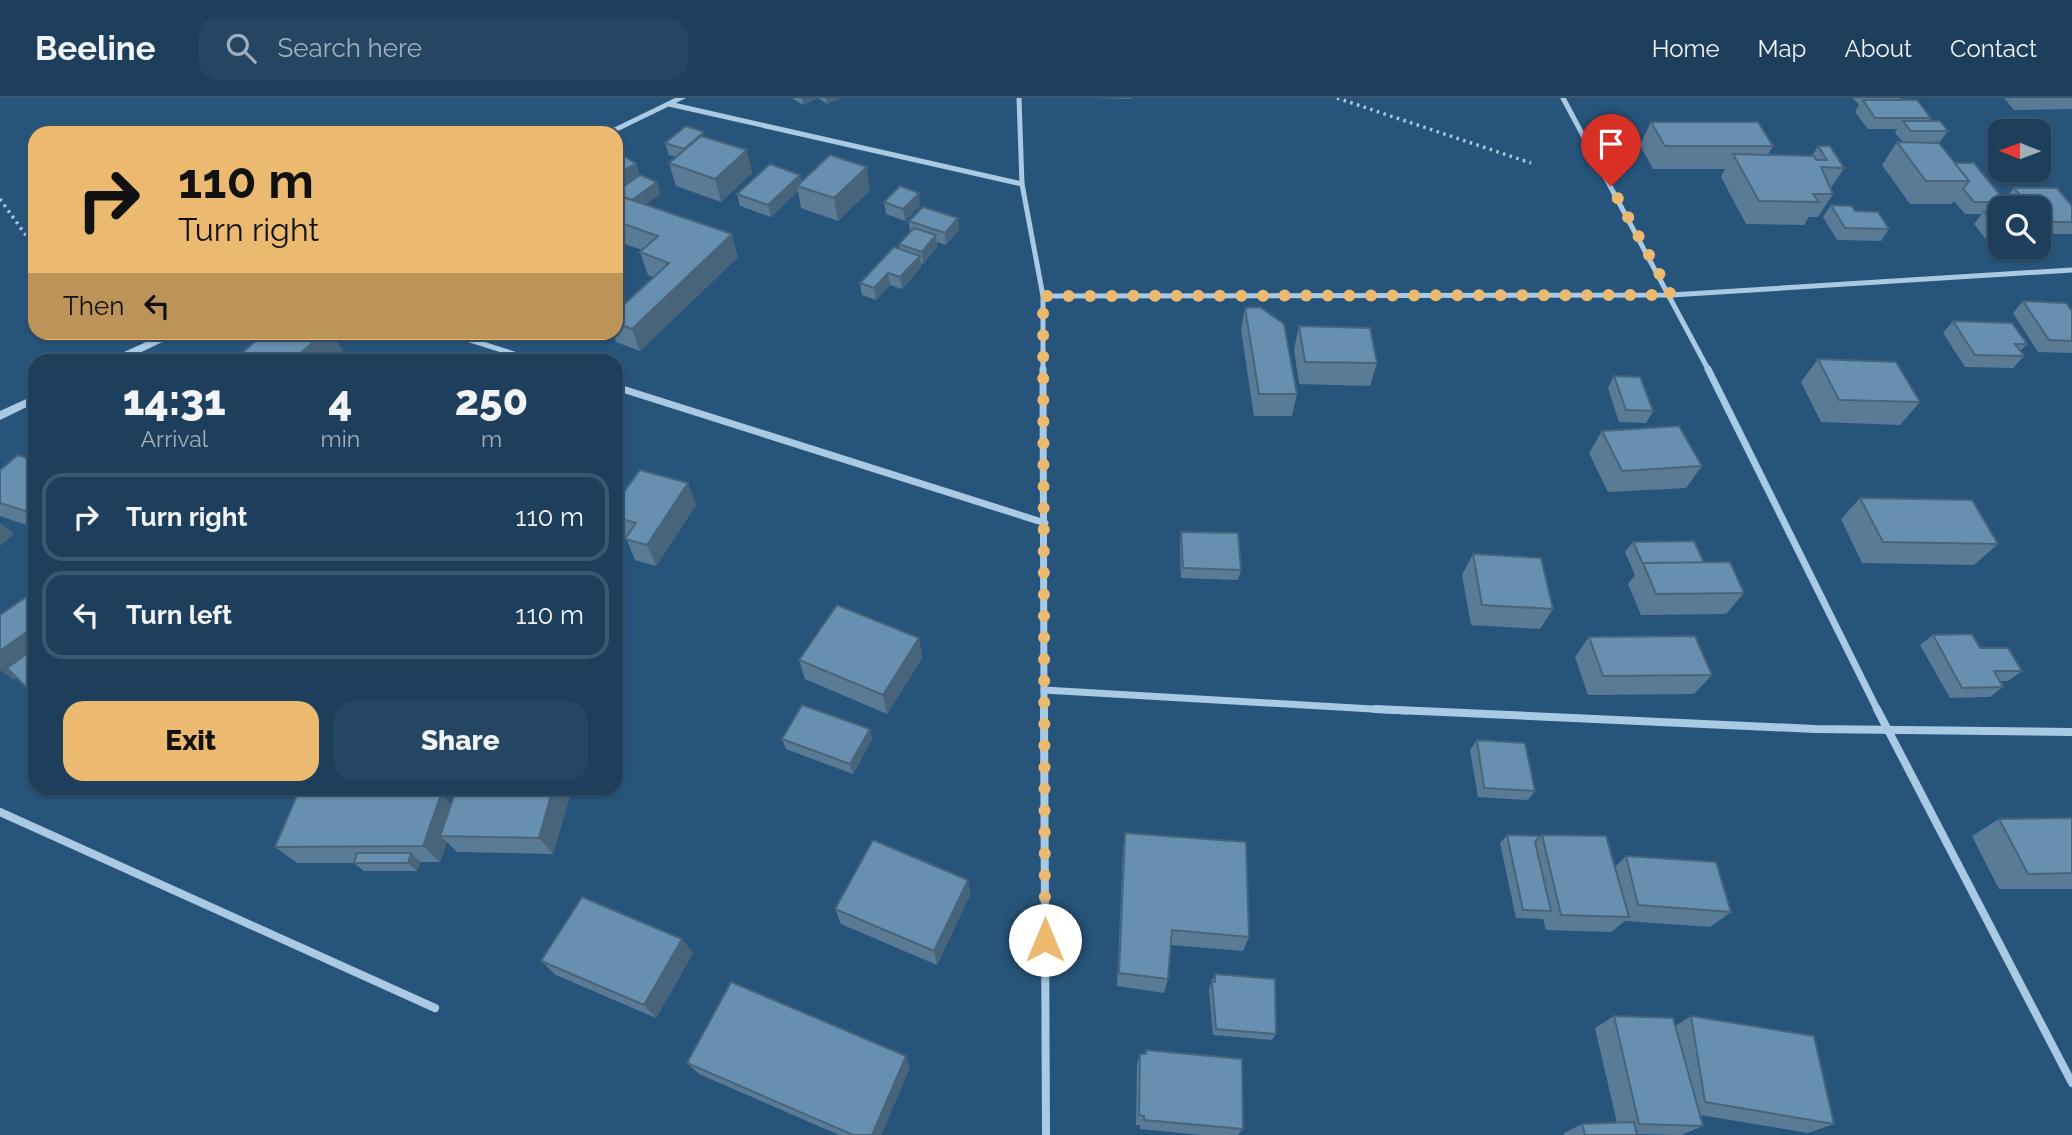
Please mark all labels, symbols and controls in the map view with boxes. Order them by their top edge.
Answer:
search box [198,17,688,80]
text: Beeline [35,29,156,68]
icon: search [222,29,260,67]
text: Search here [278,33,422,63]
text: Home [1652,34,1720,63]
text: Map [1758,34,1806,63]
text: About [1844,34,1912,63]
text: Contact [1950,34,2037,63]
pin [1581,114,1641,186]
north arrow [1988,119,2051,182]
map controls [1988,119,2051,259]
icon: arrive [1592,125,1630,163]
text: 110 m [178,152,314,209]
icon: right [63,154,154,245]
button: search [1988,196,2051,259]
text: Turn right [178,211,319,248]
icon: left [138,287,176,325]
text: Then [63,291,124,321]
text: 14:31 [123,376,226,425]
text: 4 [328,376,352,425]
text: 250 [455,376,528,425]
text: Arrival [141,425,208,452]
text: min [321,425,360,452]
text: m [481,425,502,452]
icon: right [67,498,105,536]
text: Turn right [126,502,247,532]
text: 110 m [515,502,584,532]
icon: left [67,596,105,634]
text: Turn left [126,600,232,630]
text: 110 m [515,600,584,630]
button: Exit [63,701,319,781]
button: Share [333,701,588,781]
position arrow [1008,903,1082,977]

